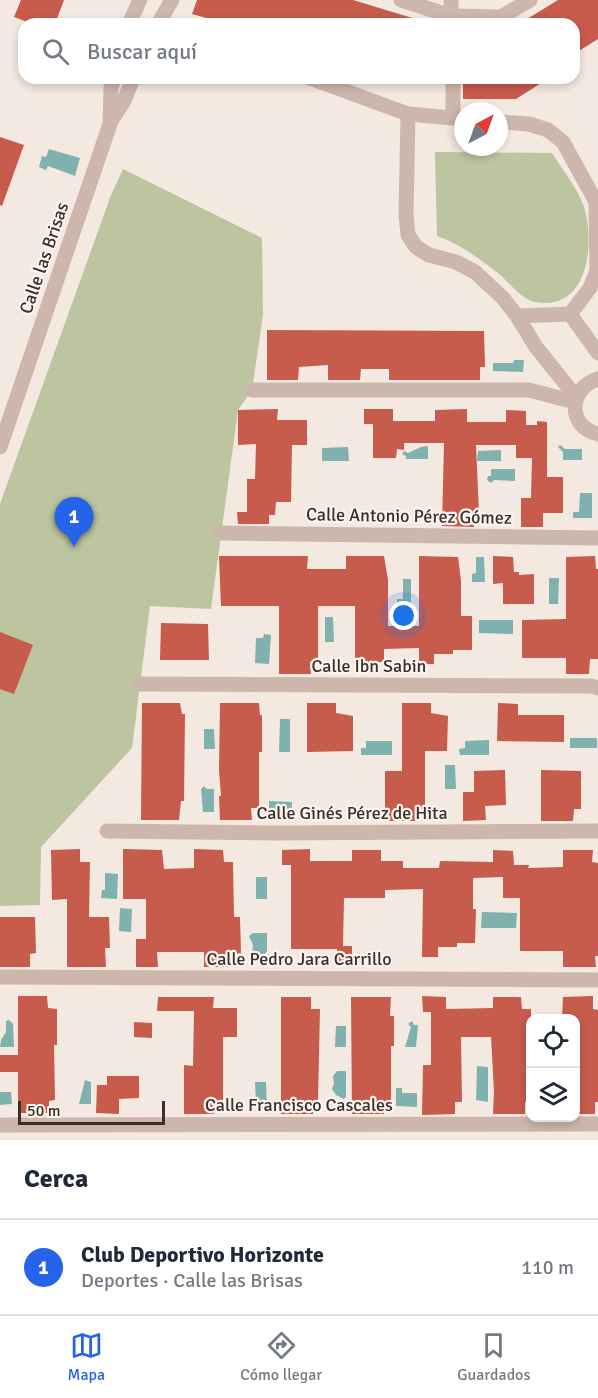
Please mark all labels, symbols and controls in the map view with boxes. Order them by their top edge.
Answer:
search box [18,18,580,84]
icon: search [39,35,72,68]
text: Buscar aquí [87,38,197,65]
north arrow [454,102,508,156]
street label: Calle las Brisas [15,199,73,317]
pin: 1 [54,498,94,547]
street label: Calle Antonio Pérez Gómez [306,503,512,529]
your location [389,601,418,630]
street label: Calle Ibn Sabin [312,655,426,677]
street label: Calle Ginés Pérez de Hita [256,802,448,824]
street label: Calle Pedro Jara Carrillo [206,948,392,970]
map controls [526,1014,580,1122]
button: locate [526,1014,580,1068]
button: layers [526,1068,580,1122]
street label: Calle Francisco Cascales [205,1094,393,1116]
scale bar [18,1098,165,1126]
text: 50 m [27,1101,61,1121]
text: Cerca [24,1163,88,1195]
text: Club Deportivo Horizonte [81,1241,324,1268]
text: 1 [38,1255,49,1280]
text: 110 m [521,1255,574,1280]
text: Deportes · Calle las Brisas [81,1268,303,1293]
tab: Mapa [68,1329,105,1385]
tab: Cómo llegar [240,1329,322,1385]
tab: Guardados [457,1329,530,1385]

